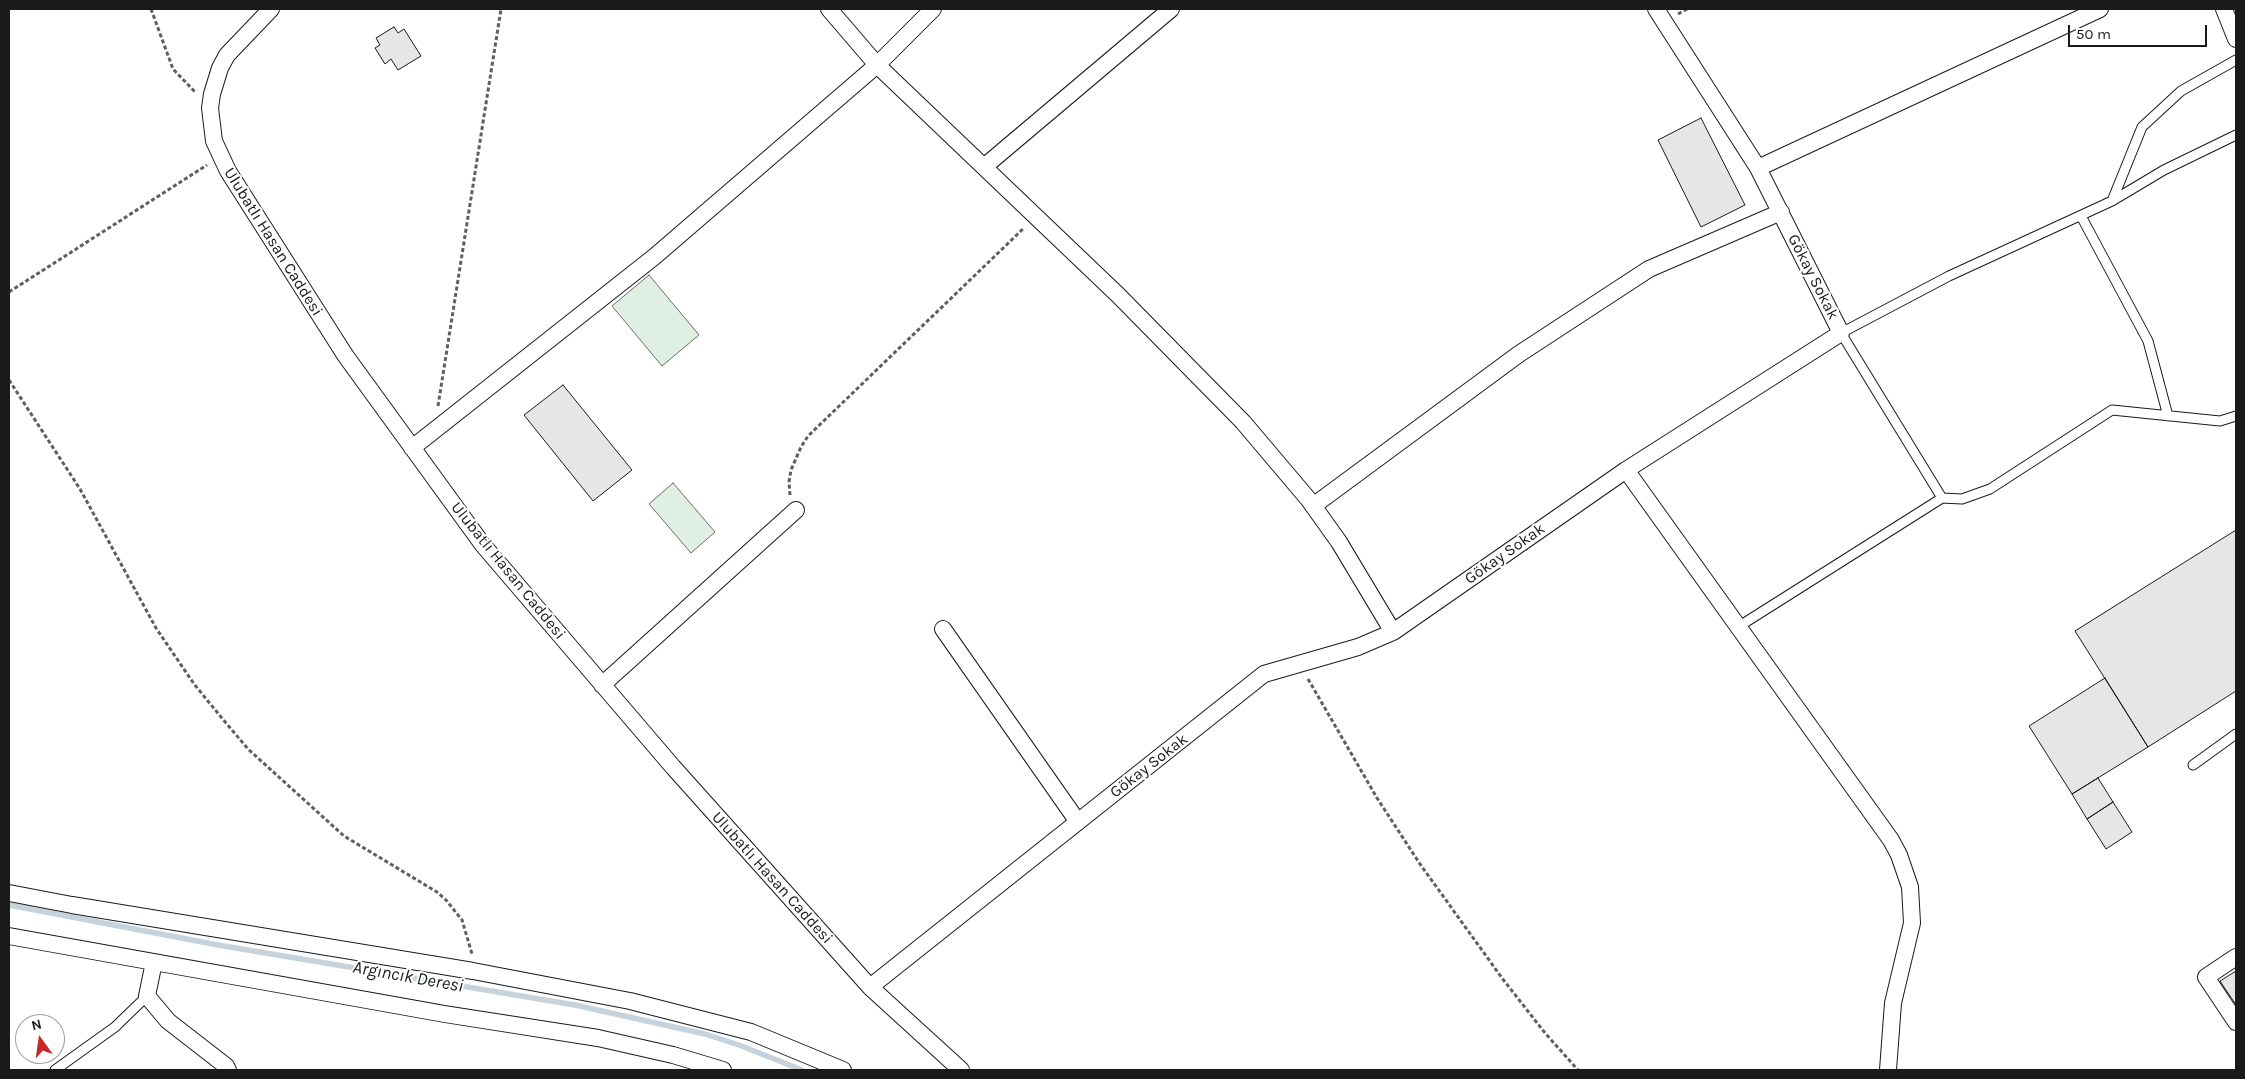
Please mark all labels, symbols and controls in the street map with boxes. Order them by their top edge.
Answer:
scale bar [2070,15,2209,47]
text: 50 m [2076,25,2111,43]
street label: Ulubatlı Hasan Caddesi [220,164,326,320]
street label: Gökay Sokak [1783,231,1843,323]
street label: Ulubatlı Hasan Caddesi [447,498,569,644]
street label: Gökay Sokak [1461,519,1549,589]
street label: Gökay Sokak [1106,730,1192,802]
street label: Ulubatlı Hasan Caddesi [708,808,836,948]
water label: Argıncık Deresi [351,957,465,997]
north arrow [15,1014,65,1064]
text: N [30,1015,43,1034]

